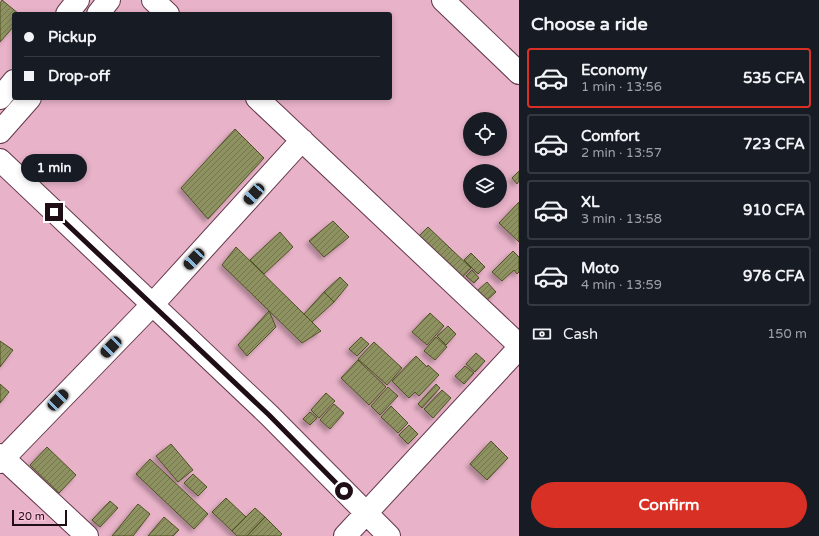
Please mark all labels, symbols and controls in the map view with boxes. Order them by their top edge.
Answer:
text: Choose a ride [531,13,648,35]
text: Pickup [48,28,96,46]
icon: car [533,60,569,96]
text: Economy [581,61,647,79]
text: Drop-off [48,67,110,85]
text: 535 CFA [743,69,805,87]
text: 1 min · 13:56 [581,79,662,95]
map controls [463,112,507,208]
button: locate [463,112,507,156]
icon: car [533,126,569,162]
text: Comfort [581,127,640,145]
text: 723 CFA [743,135,805,153]
text: 2 min · 13:57 [581,145,662,161]
callout: 1 min [21,154,87,182]
text: 1 min [37,160,71,176]
button: layers [463,164,507,208]
car [242,181,266,207]
icon: car [533,192,569,228]
text: XL [581,193,600,211]
text: 910 CFA [743,201,805,219]
route end [45,203,63,221]
text: 3 min · 13:58 [581,211,662,227]
car [181,246,207,272]
icon: car [533,258,569,294]
text: Moto [581,259,619,277]
text: 976 CFA [743,267,805,285]
text: 4 min · 13:59 [581,277,662,293]
icon: cash [531,323,553,345]
text: Cash [563,325,598,343]
text: 150 m [767,326,807,342]
car [98,334,124,360]
car [45,387,71,413]
route start [335,482,353,500]
button: Confirm [531,482,807,528]
scale bar [12,508,67,527]
text: 20 m [18,510,45,523]

